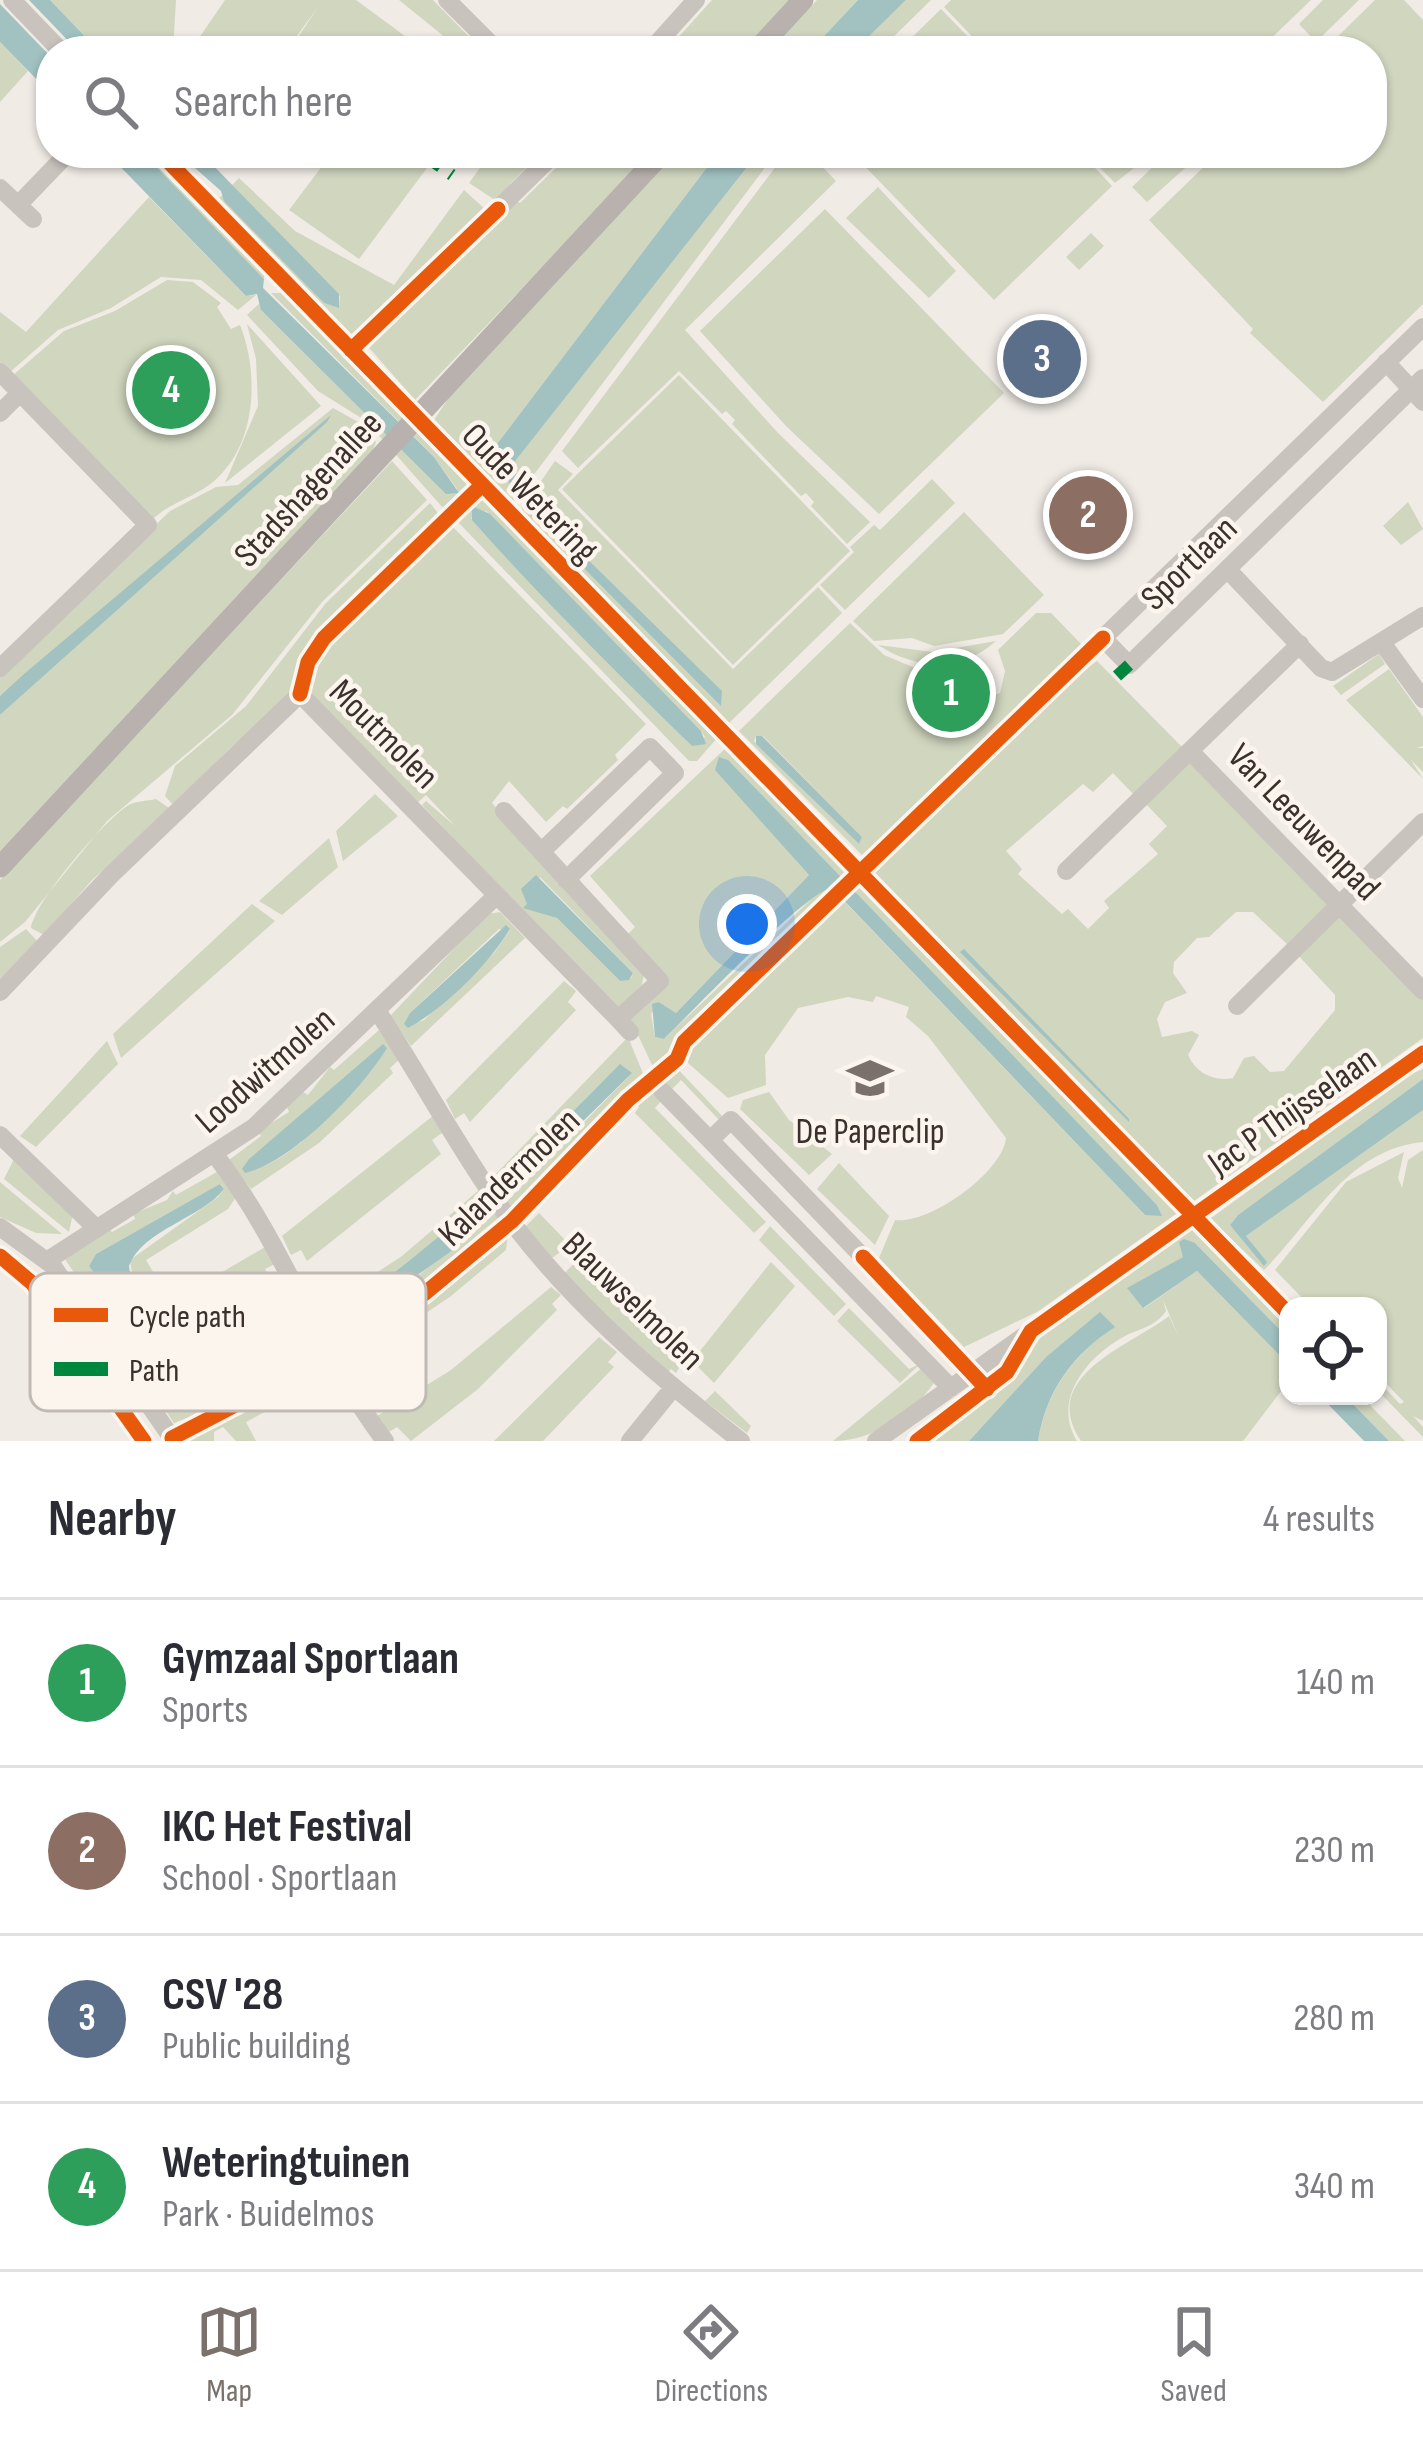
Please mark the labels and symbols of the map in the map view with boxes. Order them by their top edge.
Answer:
pin: 3 [1003,314,1081,404]
pin: 4 [132,345,210,435]
street label: Stadshagenallee [226,403,392,577]
street label: Oude Wetering [452,415,606,572]
pin: 2 [1049,470,1127,560]
street label: Sportlaan [1133,508,1247,620]
pin: 1 [912,648,990,738]
street label: Moutmolen [320,671,447,798]
street label: Van Leeuwenpad [1218,736,1388,910]
your location [717,894,777,954]
street label: Loodwitmolen [187,999,344,1143]
street label: Jac P Thijsselaan [1199,1039,1385,1186]
school or university icon: De Paperclip [845,1053,895,1103]
street label: Kalandermolen [430,1100,590,1256]
place label: De Paperclip [795,1111,945,1154]
street label: Blauwselmolen [552,1224,712,1380]
legend [30,1273,426,1411]
text: Cycle path [129,1297,246,1337]
text: Path [129,1351,179,1391]

